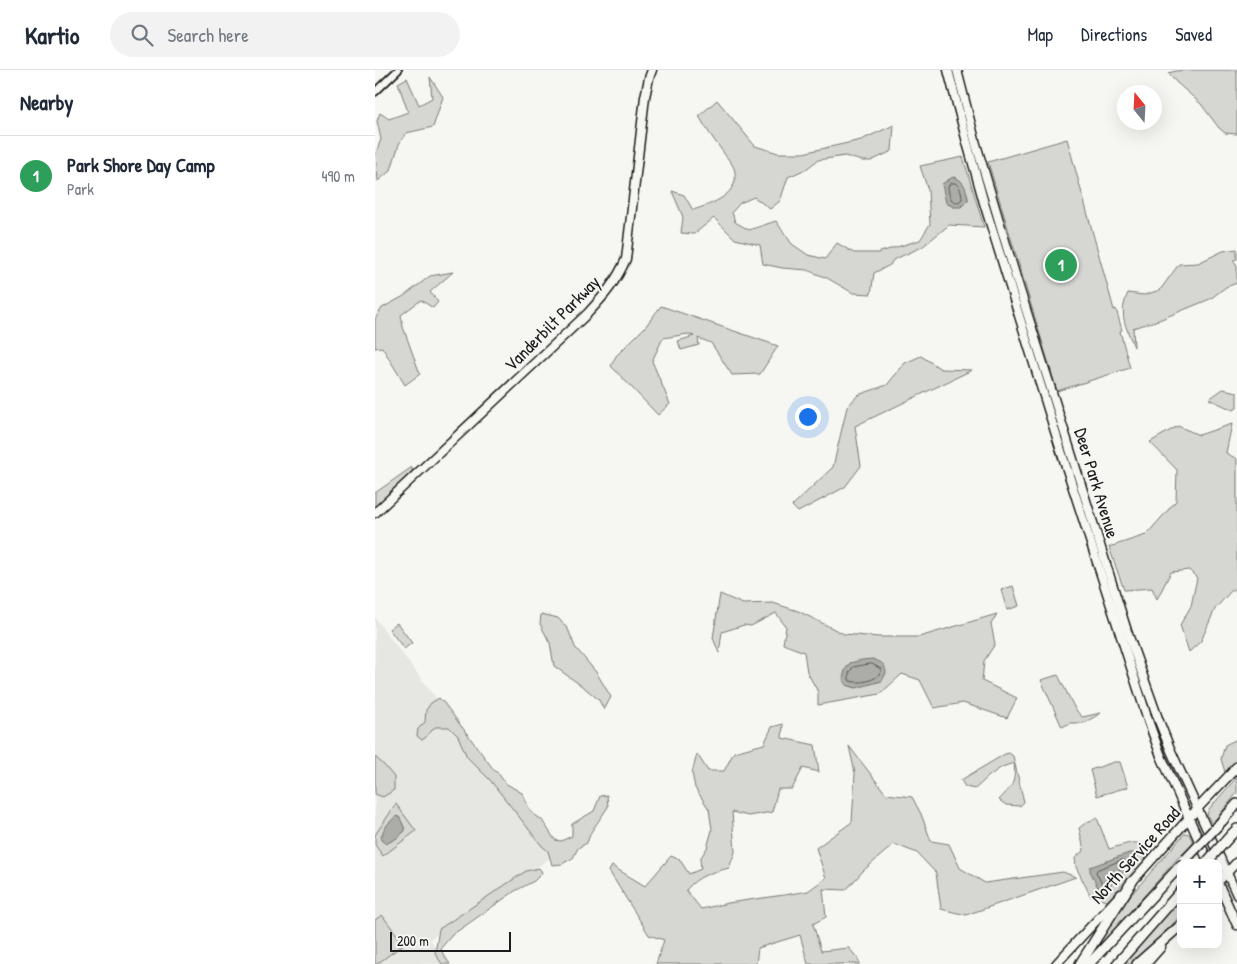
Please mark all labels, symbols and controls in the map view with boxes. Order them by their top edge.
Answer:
search box [110,12,460,57]
text: Kartio [25,19,80,51]
icon: search [128,21,156,49]
text: Search here [168,22,249,48]
text: Map [1028,22,1053,47]
text: Directions [1081,22,1147,47]
text: Saved [1175,22,1212,47]
north arrow [1117,85,1162,130]
text: Nearby [20,88,73,117]
text: Park Shore Day Camp [67,152,215,178]
text: 1 [33,165,39,187]
text: 490 m [321,165,355,187]
text: Park [67,178,94,200]
pin: 1 [1045,246,1077,284]
street label: Vanderbilt Parkway [499,269,606,376]
your location [795,404,821,430]
street label: Deer Park Avenue [1068,425,1126,541]
street label: North Service Road [1085,801,1185,909]
map controls [1177,859,1222,949]
button: + [1177,859,1222,904]
button: − [1177,904,1222,949]
scale bar [390,929,511,952]
text: 200 m [397,931,429,950]

